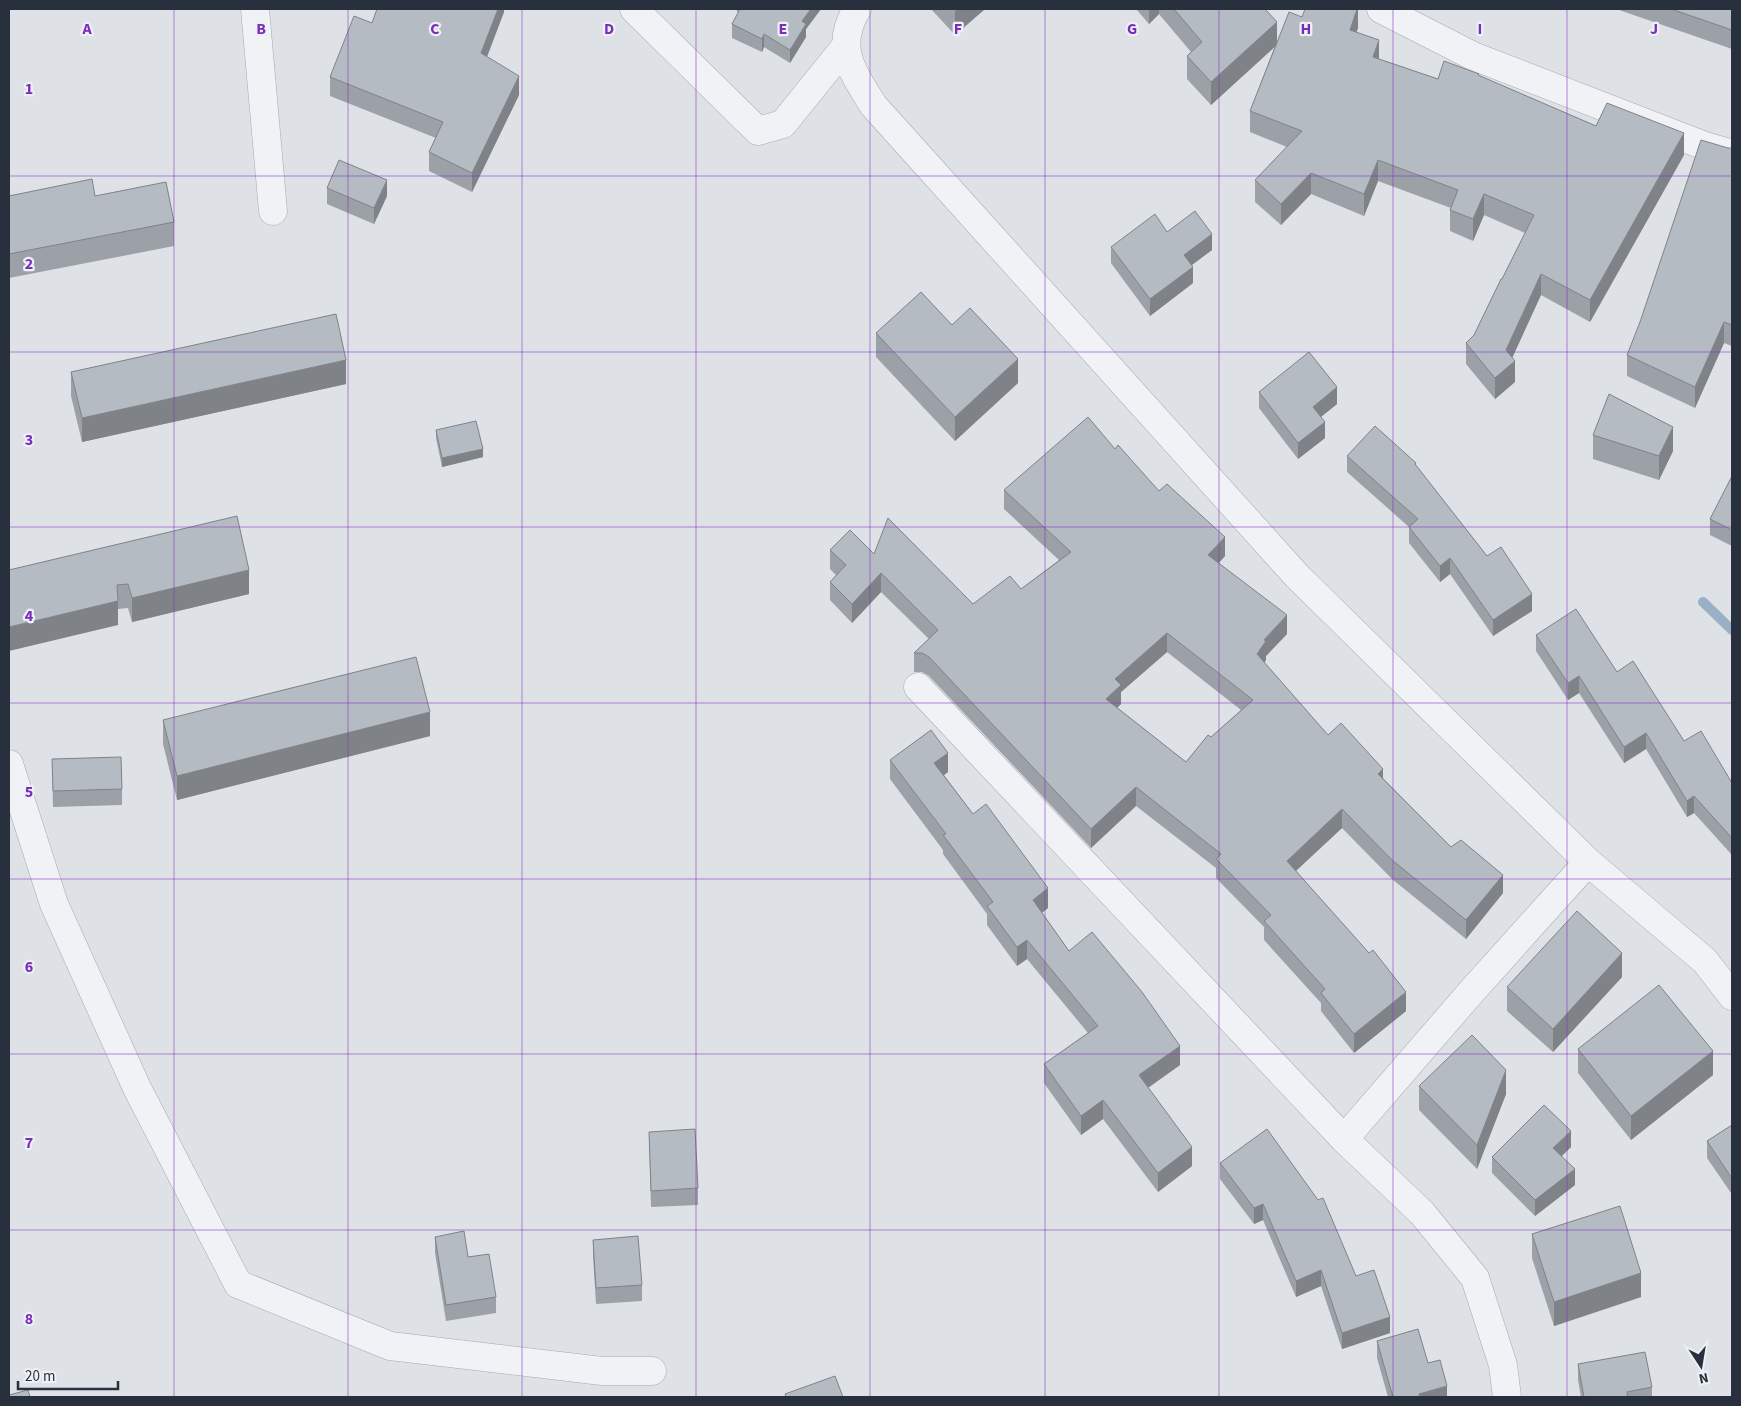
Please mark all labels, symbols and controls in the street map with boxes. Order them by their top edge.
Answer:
text: A [81,18,92,40]
text: B [256,18,266,40]
text: C [430,18,440,40]
text: D [604,18,614,40]
text: E [779,18,787,40]
text: F [954,18,962,40]
text: G [1127,18,1137,40]
text: H [1301,18,1311,40]
text: I [1478,18,1482,40]
text: J [1650,18,1658,40]
text: 1 [25,78,33,100]
text: 2 [25,253,33,275]
text: 3 [25,429,33,451]
text: 4 [25,605,34,627]
text: 5 [25,781,33,803]
text: 6 [25,956,33,978]
text: 7 [25,1132,33,1154]
text: 8 [25,1308,33,1330]
north arrow [1676,1341,1726,1391]
scale bar [18,1358,118,1390]
text: 20 m [25,1366,55,1387]
text: N [1697,1367,1710,1388]

